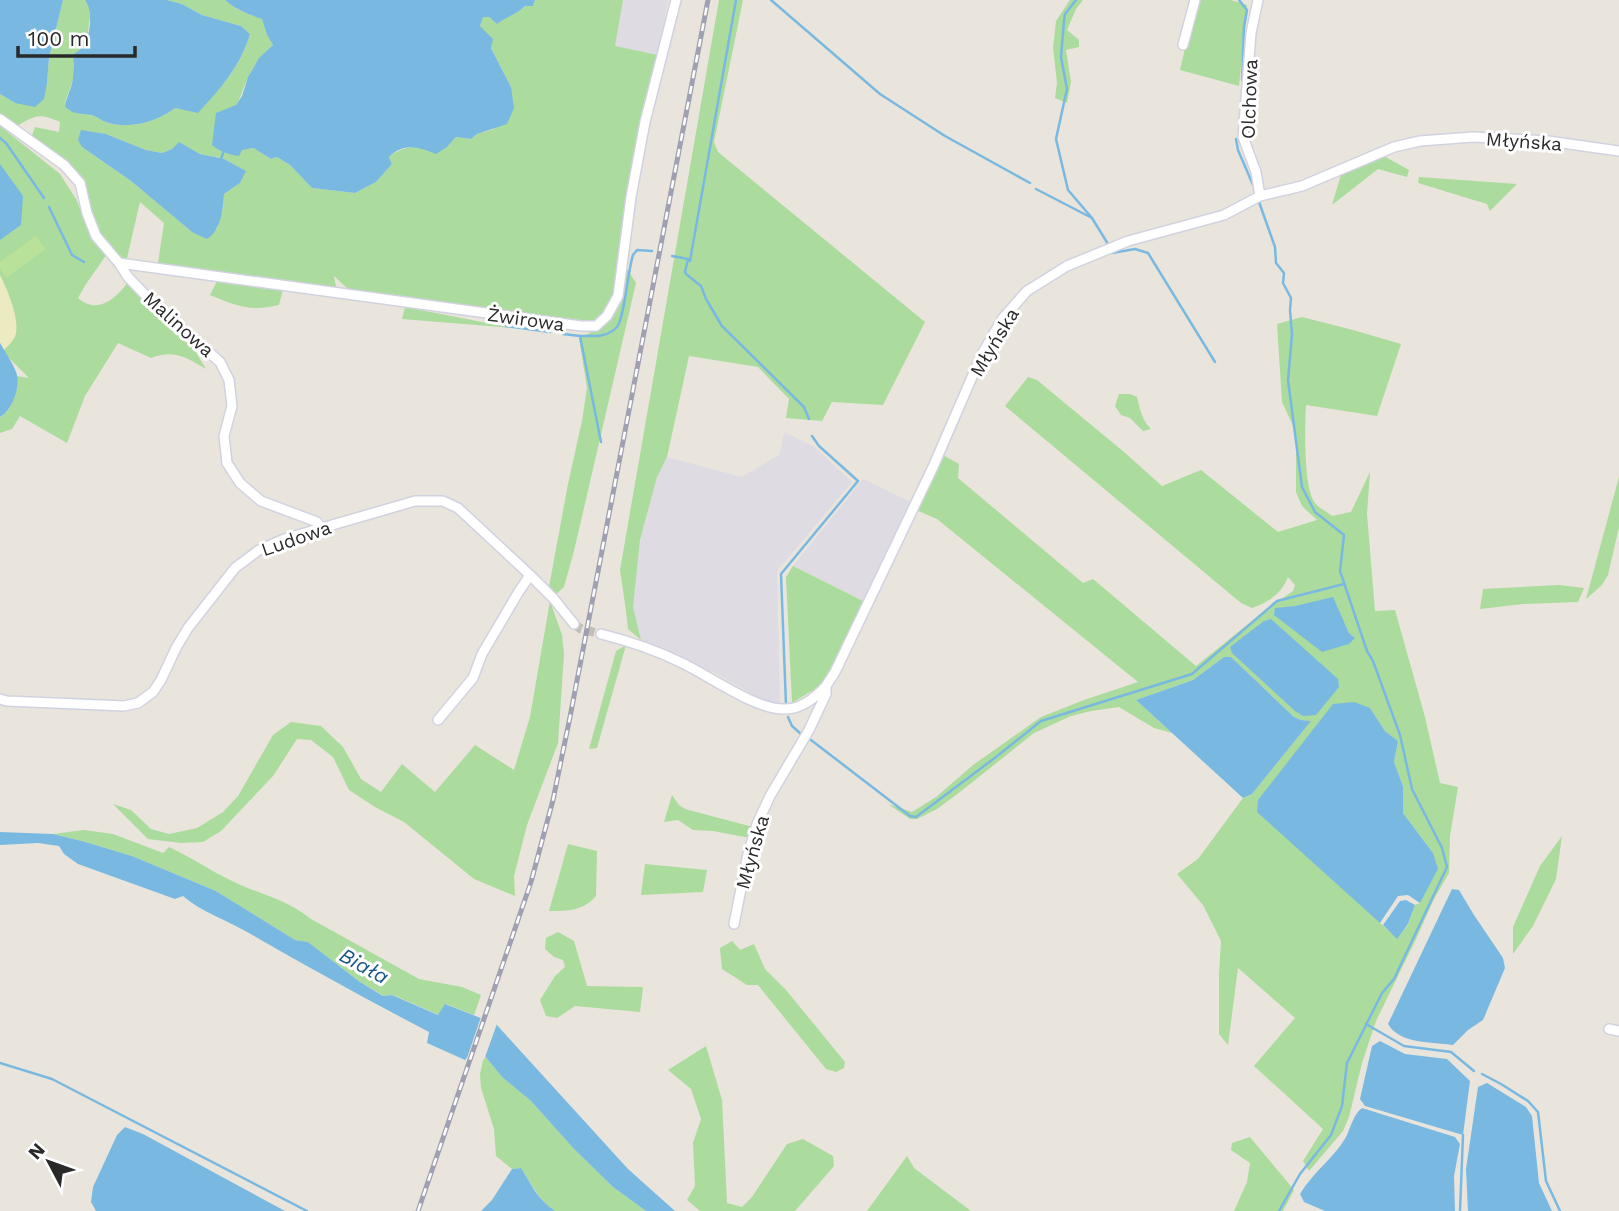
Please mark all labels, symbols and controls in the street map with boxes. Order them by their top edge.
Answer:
scale bar [18,14,135,58]
text: 100 m [28,26,90,51]
street label: Olchowa [1237,58,1262,139]
street label: Młyńska [1485,127,1563,156]
street label: Malinowa [139,287,219,362]
street label: Żwirowa [486,303,566,336]
street label: Młyńska [965,304,1024,381]
street label: Ludowa [258,516,334,561]
street label: Młyńska [731,812,774,892]
water label: Biała [335,942,393,989]
north arrow [14,1127,84,1197]
text: N [23,1138,50,1164]

